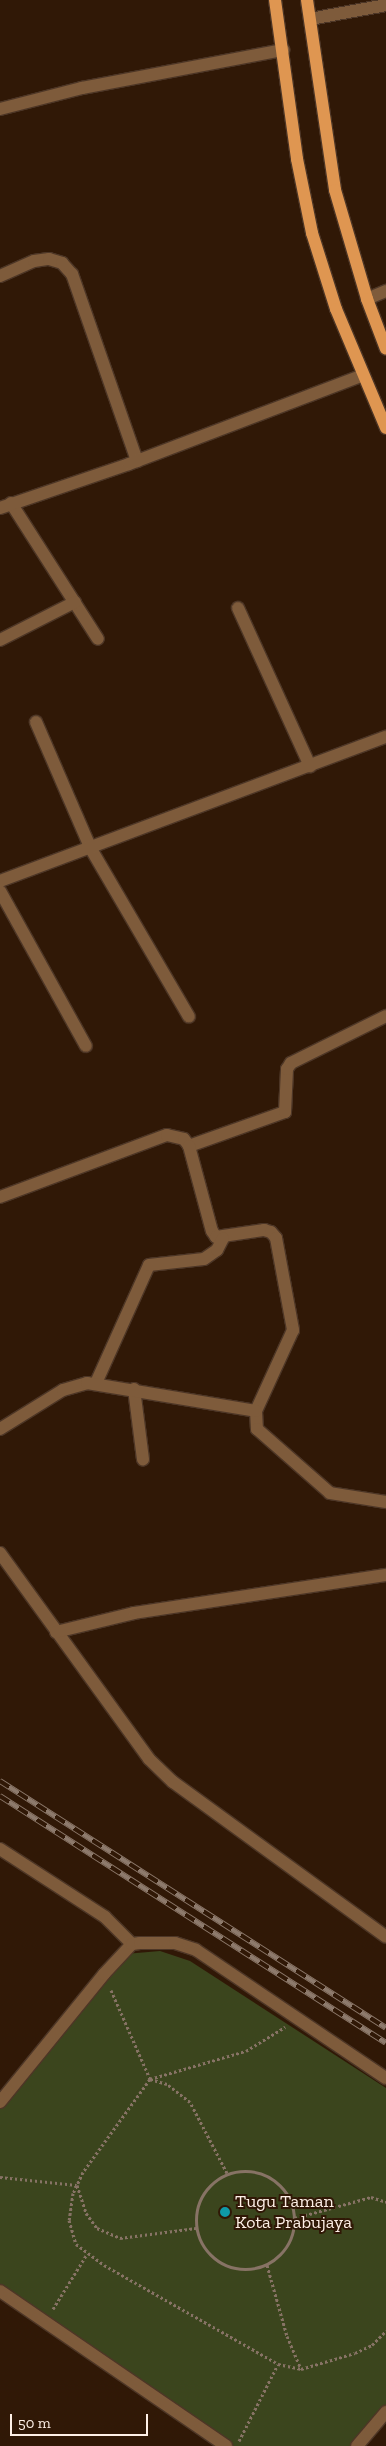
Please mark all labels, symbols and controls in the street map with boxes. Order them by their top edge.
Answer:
place label: Tugu Taman Kota Prabujaya [235,2191,352,2234]
marker: Tugu Taman Kota Prabujaya [219,2206,231,2218]
scale bar [12,2404,150,2436]
text: 50 m [18,2414,51,2432]

